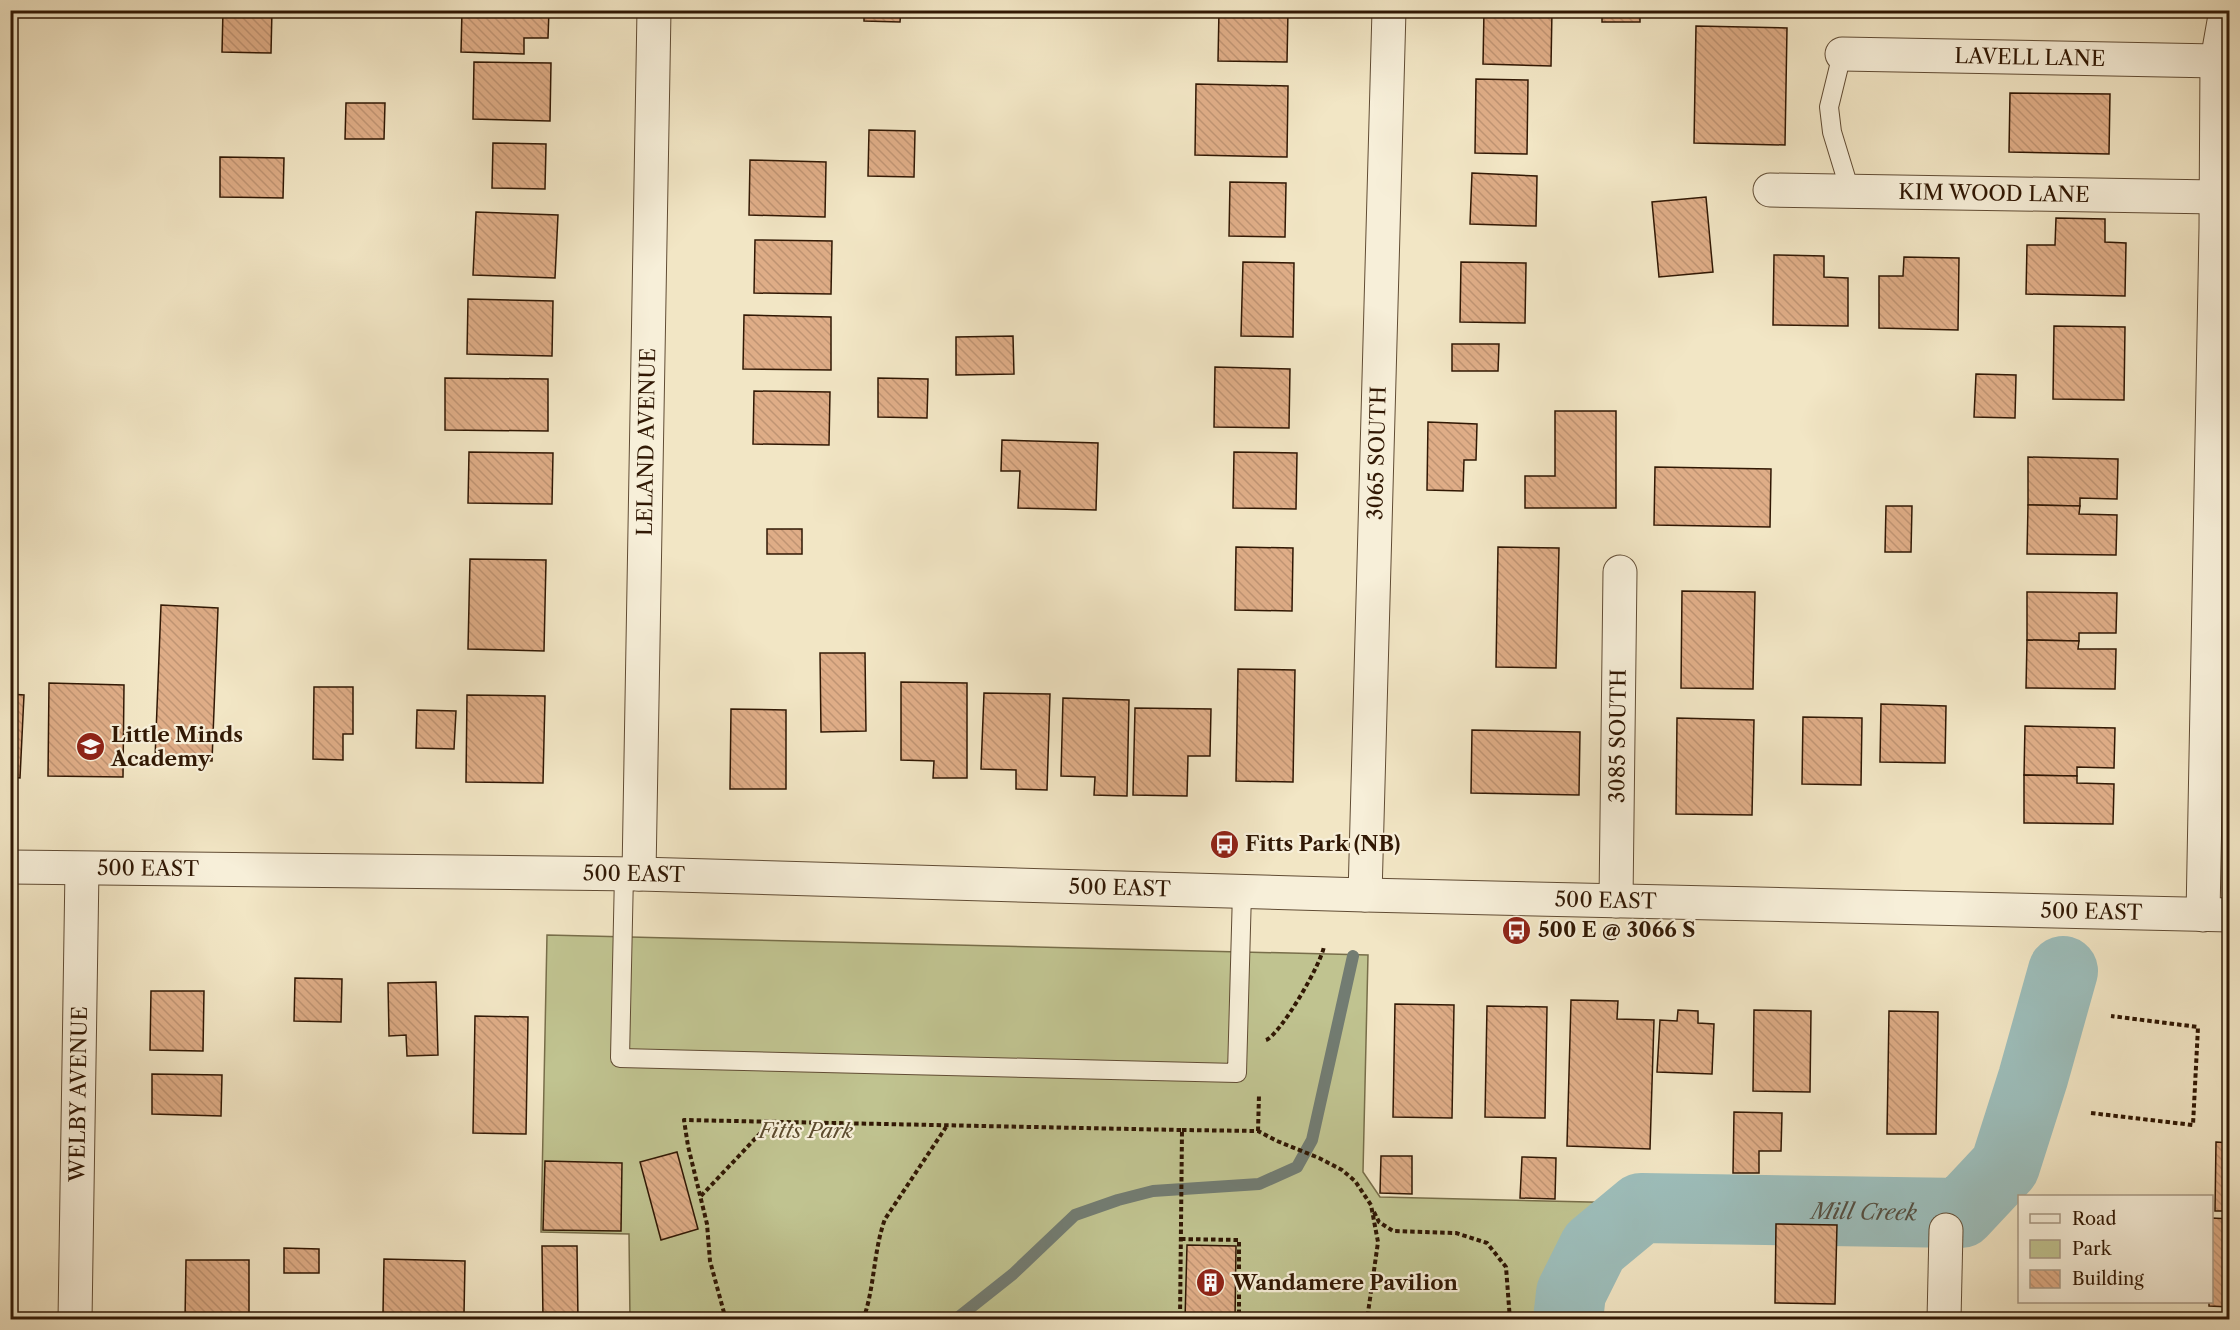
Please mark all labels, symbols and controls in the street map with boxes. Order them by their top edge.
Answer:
street label: LAVELL LANE [1954,43,2106,71]
street label: KIM WOOD LANE [1898,179,2090,207]
street label: LELAND AVENUE [632,348,660,536]
street label: 3065 SOUTH [1362,386,1391,520]
street label: 3085 SOUTH [1604,669,1631,803]
place label: Little Minds Academy [110,722,243,771]
school or university icon: Little Minds Academy [74,731,106,763]
bus stop icon: Fitts Park (NB) [1208,828,1240,860]
place label: Fitts Park (NB) [1245,831,1400,856]
street label: 500 EAST [97,855,199,881]
street label: 500 EAST [583,860,686,887]
street label: 500 EAST [1068,873,1171,901]
street label: 500 EAST [1554,886,1657,914]
street label: 500 EAST [2040,898,2143,925]
bus stop icon: 500 E @ 3066 S [1501,914,1533,946]
place label: 500 E @ 3066 S [1538,917,1695,942]
street label: WELBY AVENUE [64,1006,92,1183]
park label: Fitts Park [757,1118,853,1143]
legend [2018,1195,2213,1303]
water label: Mill Creek [1808,1198,1918,1226]
text: Road [2072,1208,2117,1230]
text: Park [2072,1238,2113,1260]
building icon: Wandamere Pavilion [1195,1267,1227,1299]
text: Building [2072,1268,2144,1290]
place label: Wandamere Pavilion [1231,1270,1459,1295]

